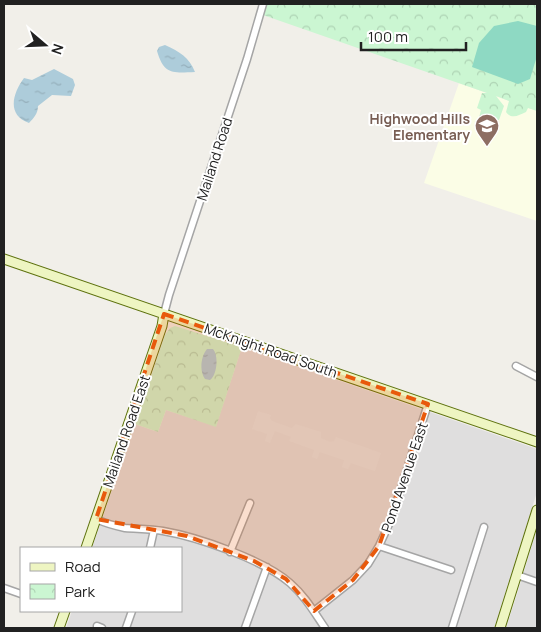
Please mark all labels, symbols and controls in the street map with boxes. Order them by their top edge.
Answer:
north arrow [20,20,70,70]
scale bar [361,20,466,52]
text: 100 m [368,26,408,47]
text: N [47,42,68,57]
place label: Highwood Hills Elementary [369,109,470,144]
school or university icon: Highwood Hills Elementary [474,113,500,147]
street label: Mailand Road [192,115,236,203]
street label: McKnight Road South [202,318,340,382]
street label: Mailand Road East [98,372,154,490]
street label: Pond Avenue East [376,419,432,535]
legend [20,547,182,612]
text: Road [65,556,101,577]
text: Park [65,581,95,602]

